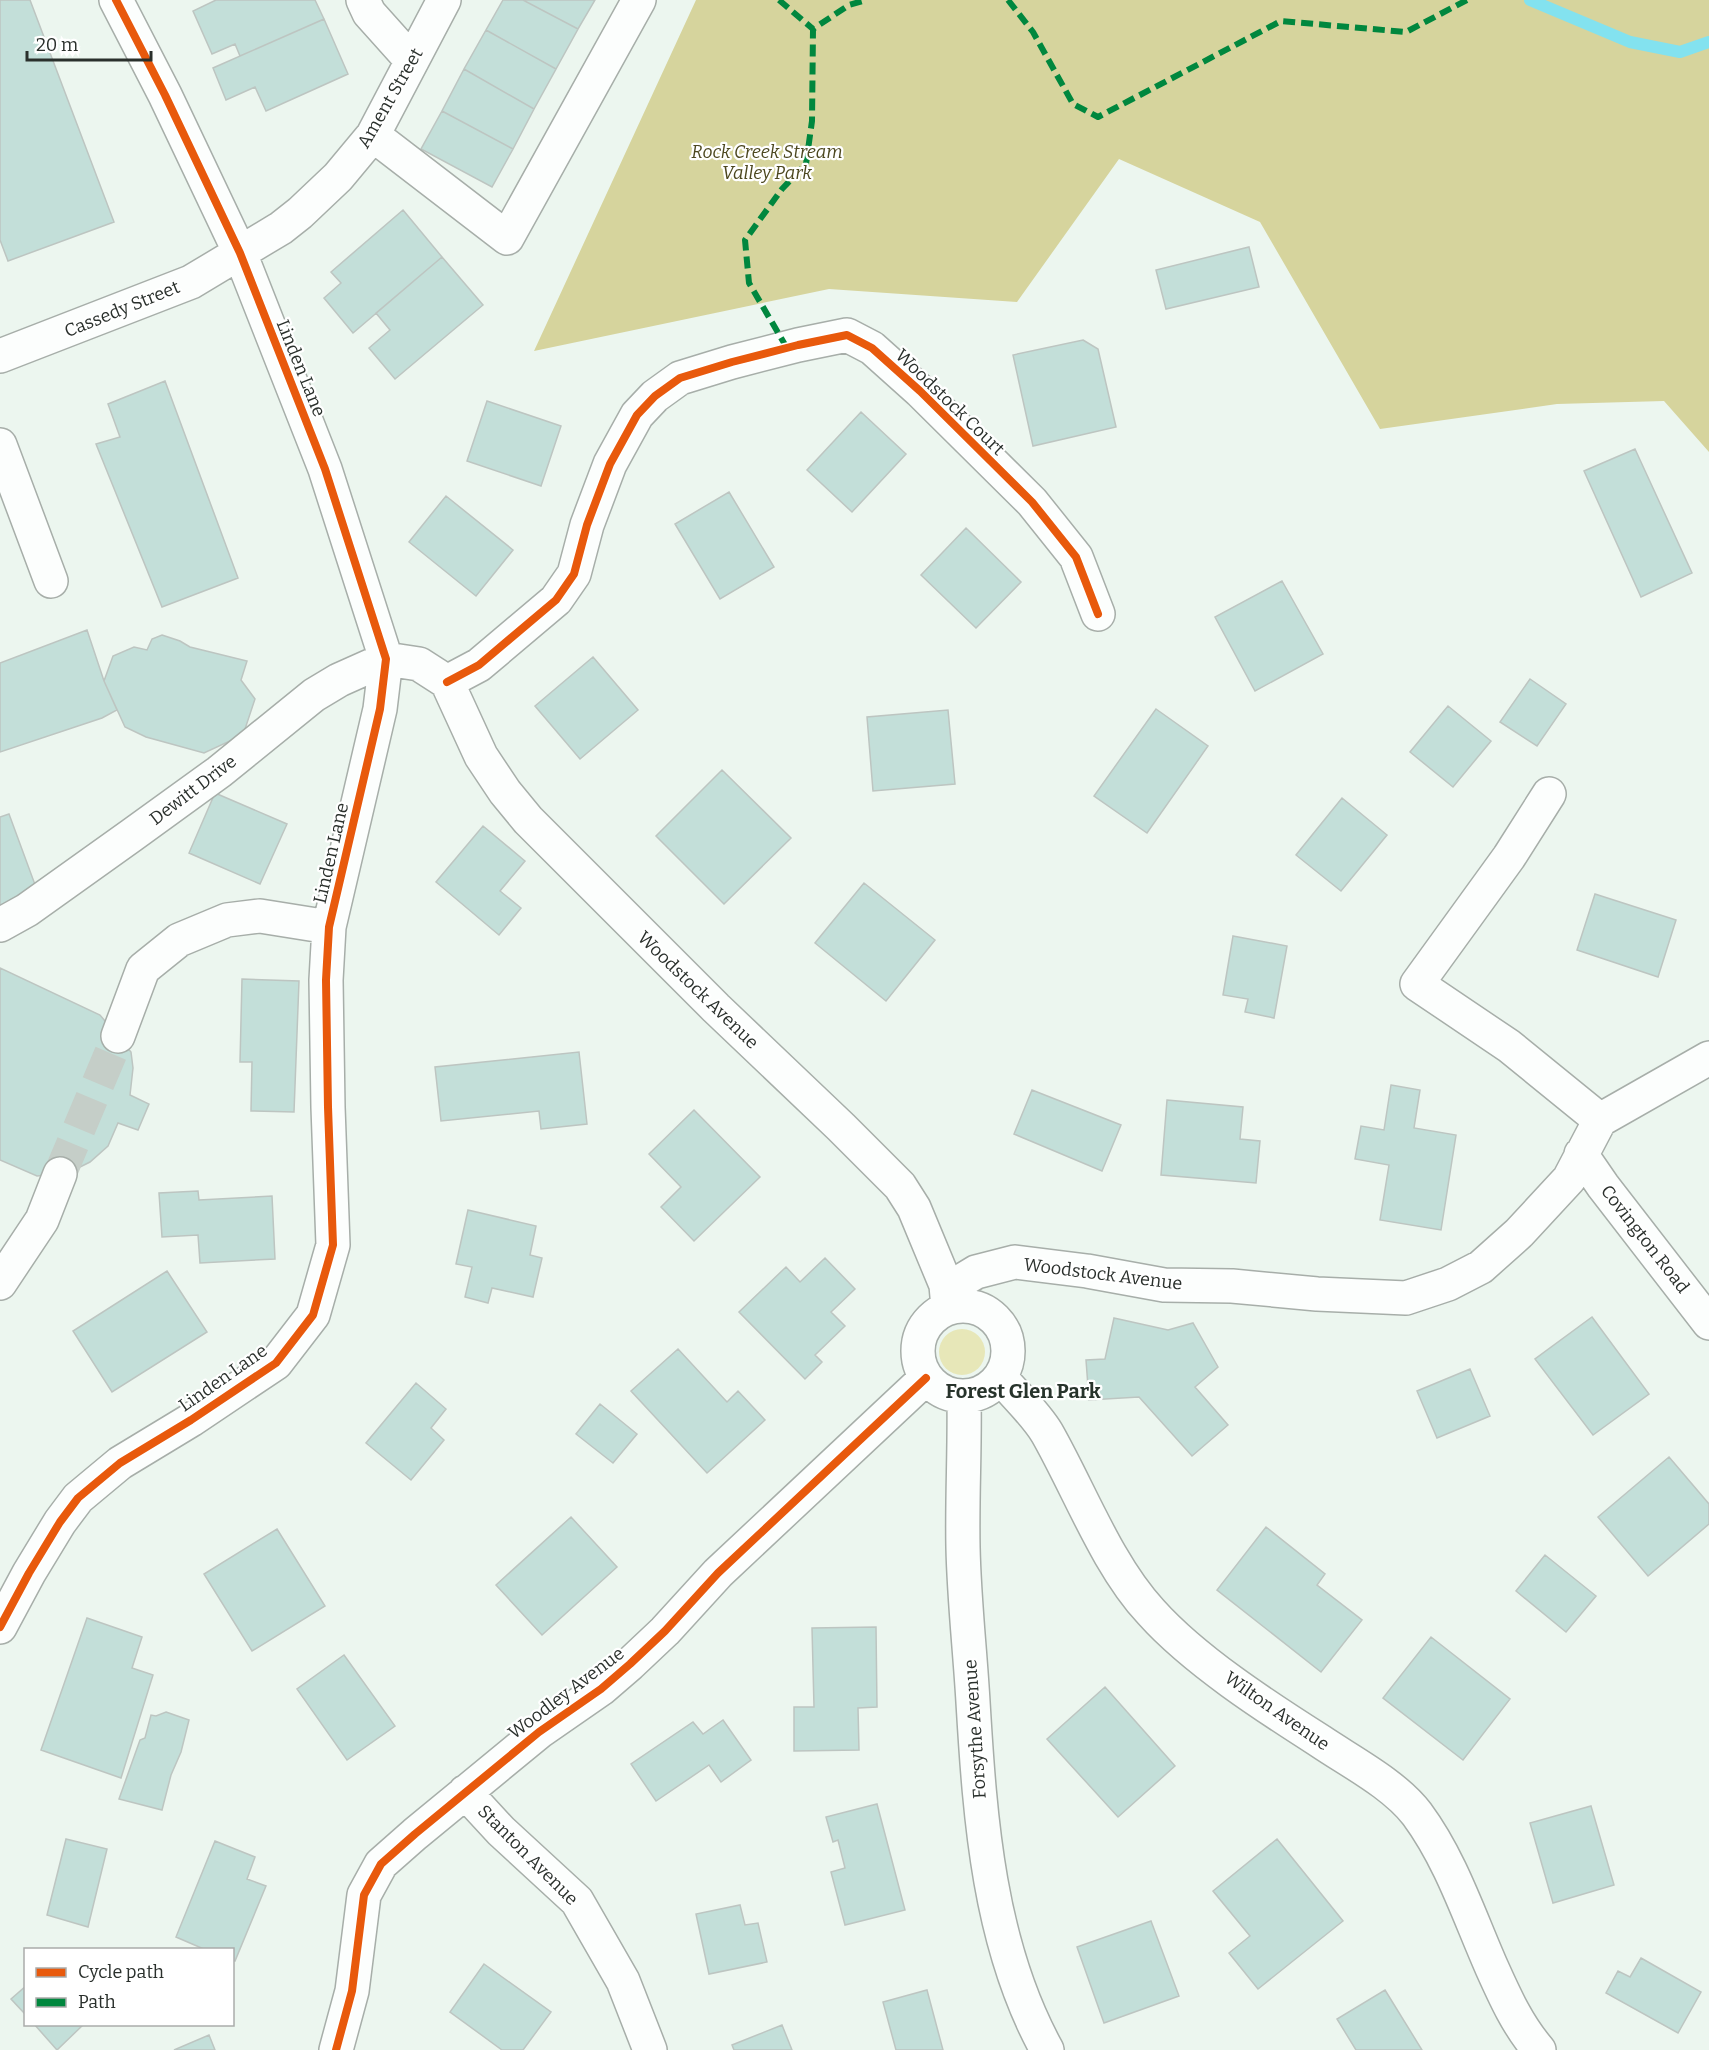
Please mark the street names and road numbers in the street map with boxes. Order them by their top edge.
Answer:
street label: Ament Street [353,44,428,152]
street label: Cassedy Street [61,276,183,342]
street label: Linden Lane [272,316,330,420]
street label: Woodstock Court [891,344,1010,460]
street label: Dewitt Drive [145,750,241,830]
street label: Linden Lane [309,800,353,906]
street label: Woodstock Avenue [633,927,763,1053]
street label: Covington Road [1596,1181,1694,1298]
street label: Woodstock Avenue [1022,1253,1184,1295]
street label: Linden Lane [175,1340,271,1416]
street label: Woodley Avenue [504,1642,628,1744]
street label: Forsythe Avenue [959,1659,991,1799]
street label: Wilton Avenue [1220,1667,1334,1755]
street label: Stanton Avenue [473,1800,583,1910]

